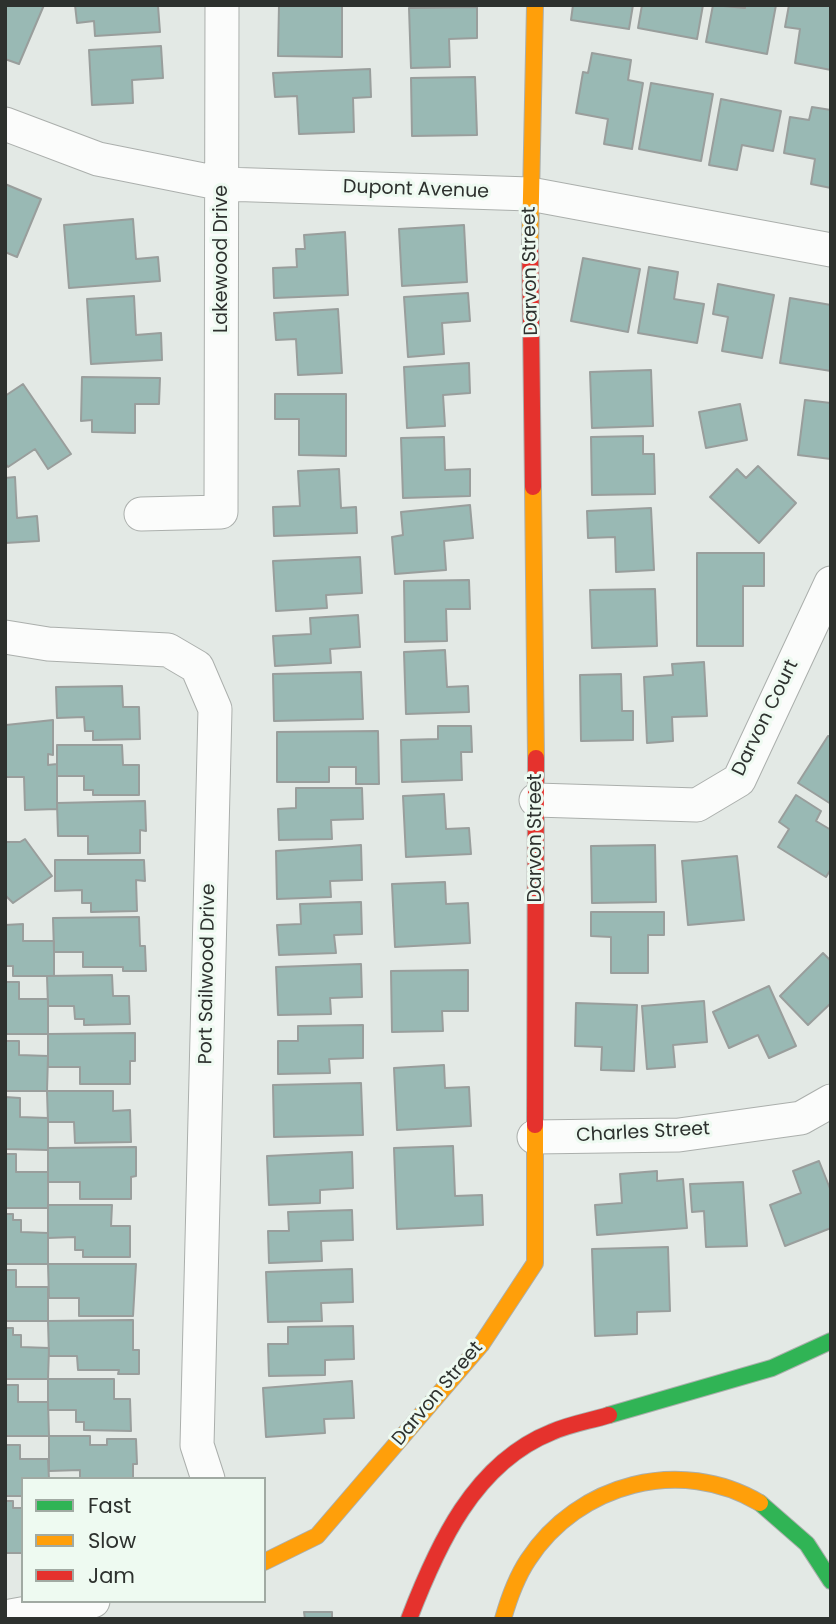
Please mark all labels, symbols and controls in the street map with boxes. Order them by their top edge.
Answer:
street label: Dupont Avenue [343,176,489,204]
street label: Lakewood Drive [211,185,233,333]
street label: Darvon Street [518,206,544,336]
street label: Darvon Court [728,656,804,780]
street label: Darvon Street [525,773,547,903]
street label: Port Sailwood Drive [195,883,221,1065]
street label: Charles Street [576,1118,710,1148]
street label: Darvon Street [388,1337,488,1451]
legend [21,1477,266,1603]
text: Fast [88,1491,131,1520]
text: Slow [88,1526,136,1555]
text: Jam [88,1561,135,1590]

